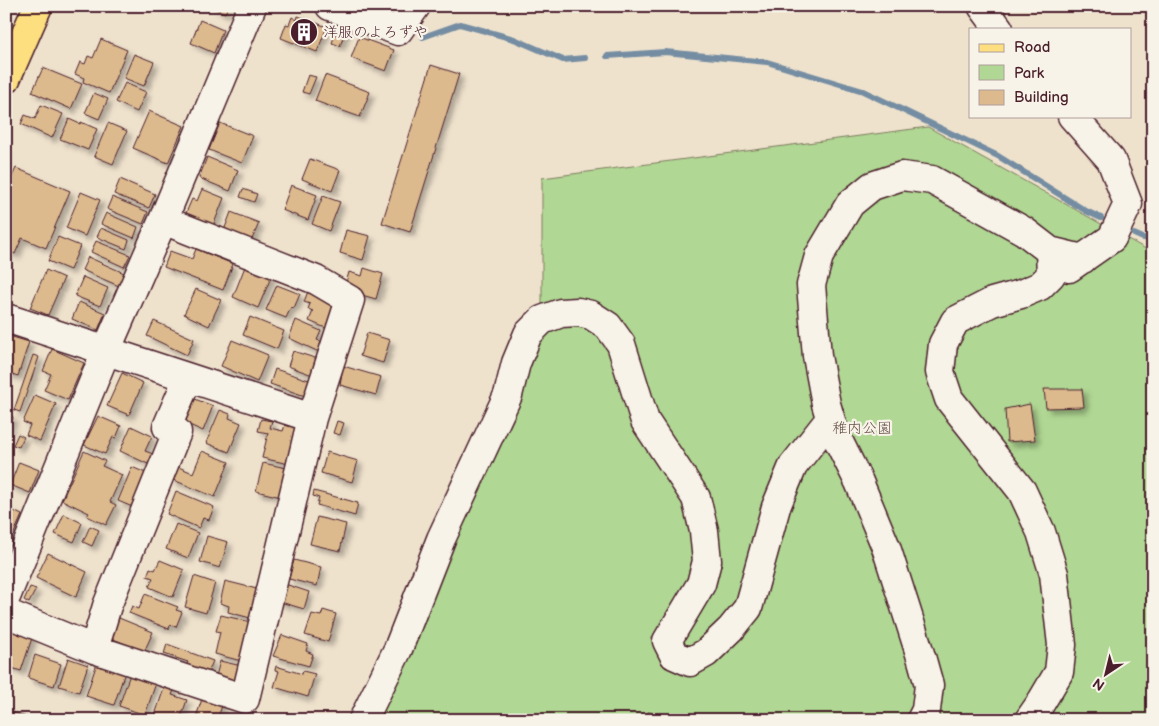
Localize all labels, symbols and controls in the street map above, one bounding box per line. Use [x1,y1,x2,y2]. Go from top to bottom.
building icon: 洋服のよろずや [289,17,319,47]
place label: 洋服のよろずや [323,23,428,42]
legend [969,28,1132,118]
text: Road [1014,38,1050,57]
text: Park [1014,64,1045,83]
text: Building [1014,88,1069,107]
park label: 稚内公園 [832,419,892,438]
north arrow [1082,648,1132,698]
text: N [1090,674,1108,694]

